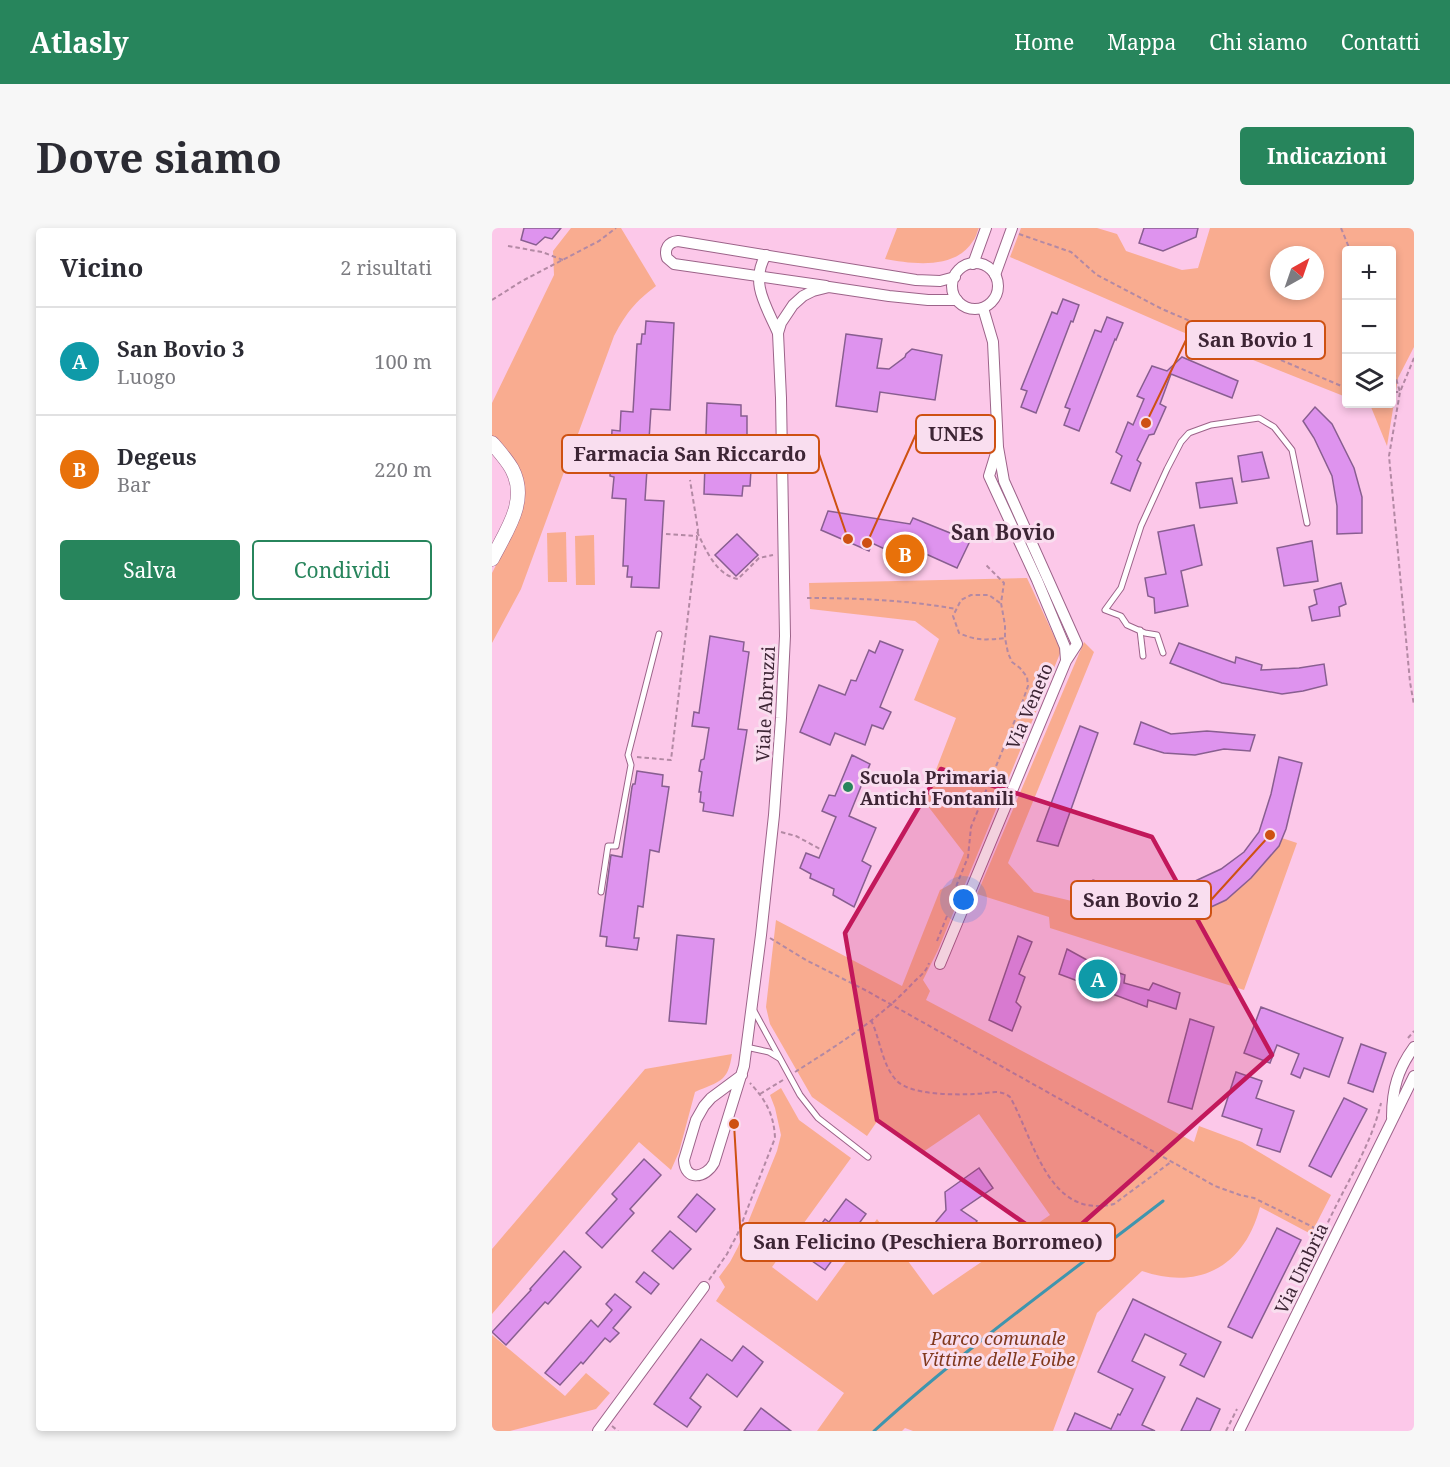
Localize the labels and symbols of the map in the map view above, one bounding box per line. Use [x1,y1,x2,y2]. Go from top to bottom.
north arrow [1270,246,1324,300]
callout: San Bovio 1 [1186,321,1325,359]
text: San Bovio 1 [1198,326,1314,353]
callout: UNES [916,415,995,453]
text: UNES [928,420,984,447]
callout: Farmacia San Riccardo [562,435,819,473]
text: Farmacia San Riccardo [574,440,806,467]
district label: San Bovio [951,518,1055,546]
pin: B [886,532,924,576]
street label: Viale Abruzzi [750,645,780,762]
street label: Via Veneto [1000,659,1058,753]
place label: Scuola Primaria Antichi Fontanili [860,765,1015,810]
marker: Scuola Primaria Antichi Fontanili [841,780,855,794]
callout: San Bovio 2 [1071,881,1211,919]
your location [949,885,978,914]
text: San Bovio 2 [1083,886,1199,913]
pin: A [1078,956,1118,1002]
street label: Via Umbria [1269,1219,1333,1317]
callout: San Felicino (Peschiera Borromeo) [741,1223,1115,1261]
text: San Felicino (Peschiera Borromeo) [753,1228,1103,1255]
park label: Parco comunale Vittime delle Foibe [921,1326,1075,1371]

